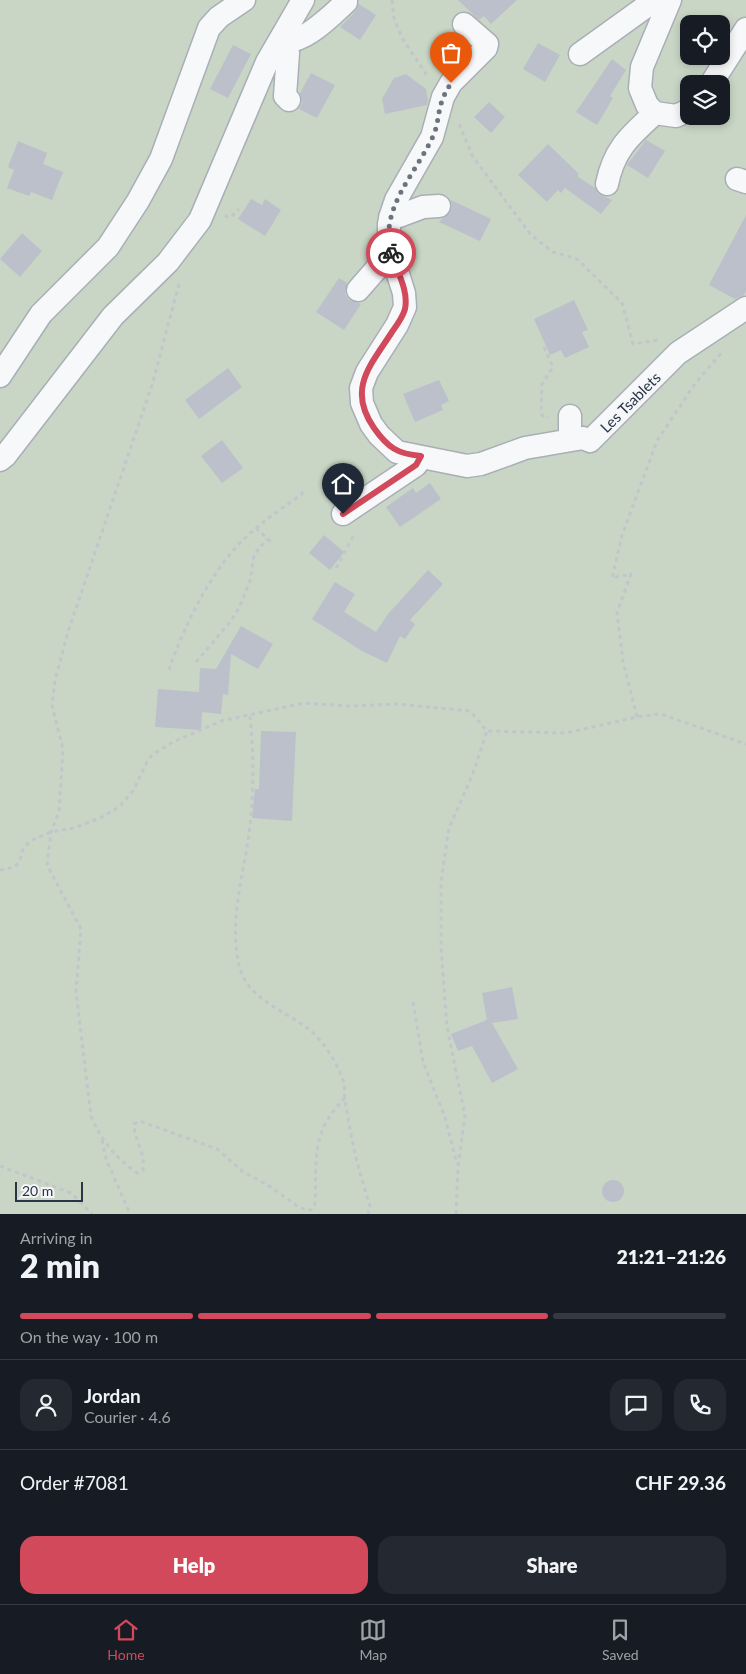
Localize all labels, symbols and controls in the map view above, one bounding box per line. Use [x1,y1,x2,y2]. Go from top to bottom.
map controls [680,15,730,125]
button: locate [680,15,730,65]
pin [430,32,472,83]
icon: bag [437,39,465,67]
button: layers [680,75,730,125]
courier [366,228,416,278]
icon: bike [377,239,405,267]
street label: Les Tsablets [596,368,664,436]
pin [322,463,364,514]
icon: home [329,470,357,498]
scale bar [15,1179,82,1202]
text: 20 m [22,1182,53,1199]
text: Arriving in [20,1228,93,1247]
text: 21:21–21:26 [617,1245,726,1268]
text: 2 min [20,1246,100,1285]
text: On the way · 100 m [20,1327,158,1346]
button: person [20,1379,72,1431]
button: chat [610,1379,662,1431]
button: phone [674,1379,726,1431]
text: Jordan [84,1384,141,1407]
text: Courier · 4.6 [84,1407,171,1426]
text: Order #7081 [20,1471,129,1494]
text: CHF 29.36 [635,1471,726,1494]
button: Help [20,1536,368,1594]
button: Share [378,1536,726,1594]
tab: Home [107,1616,145,1663]
tab: Map [359,1616,387,1663]
tab: Saved [602,1616,639,1663]

